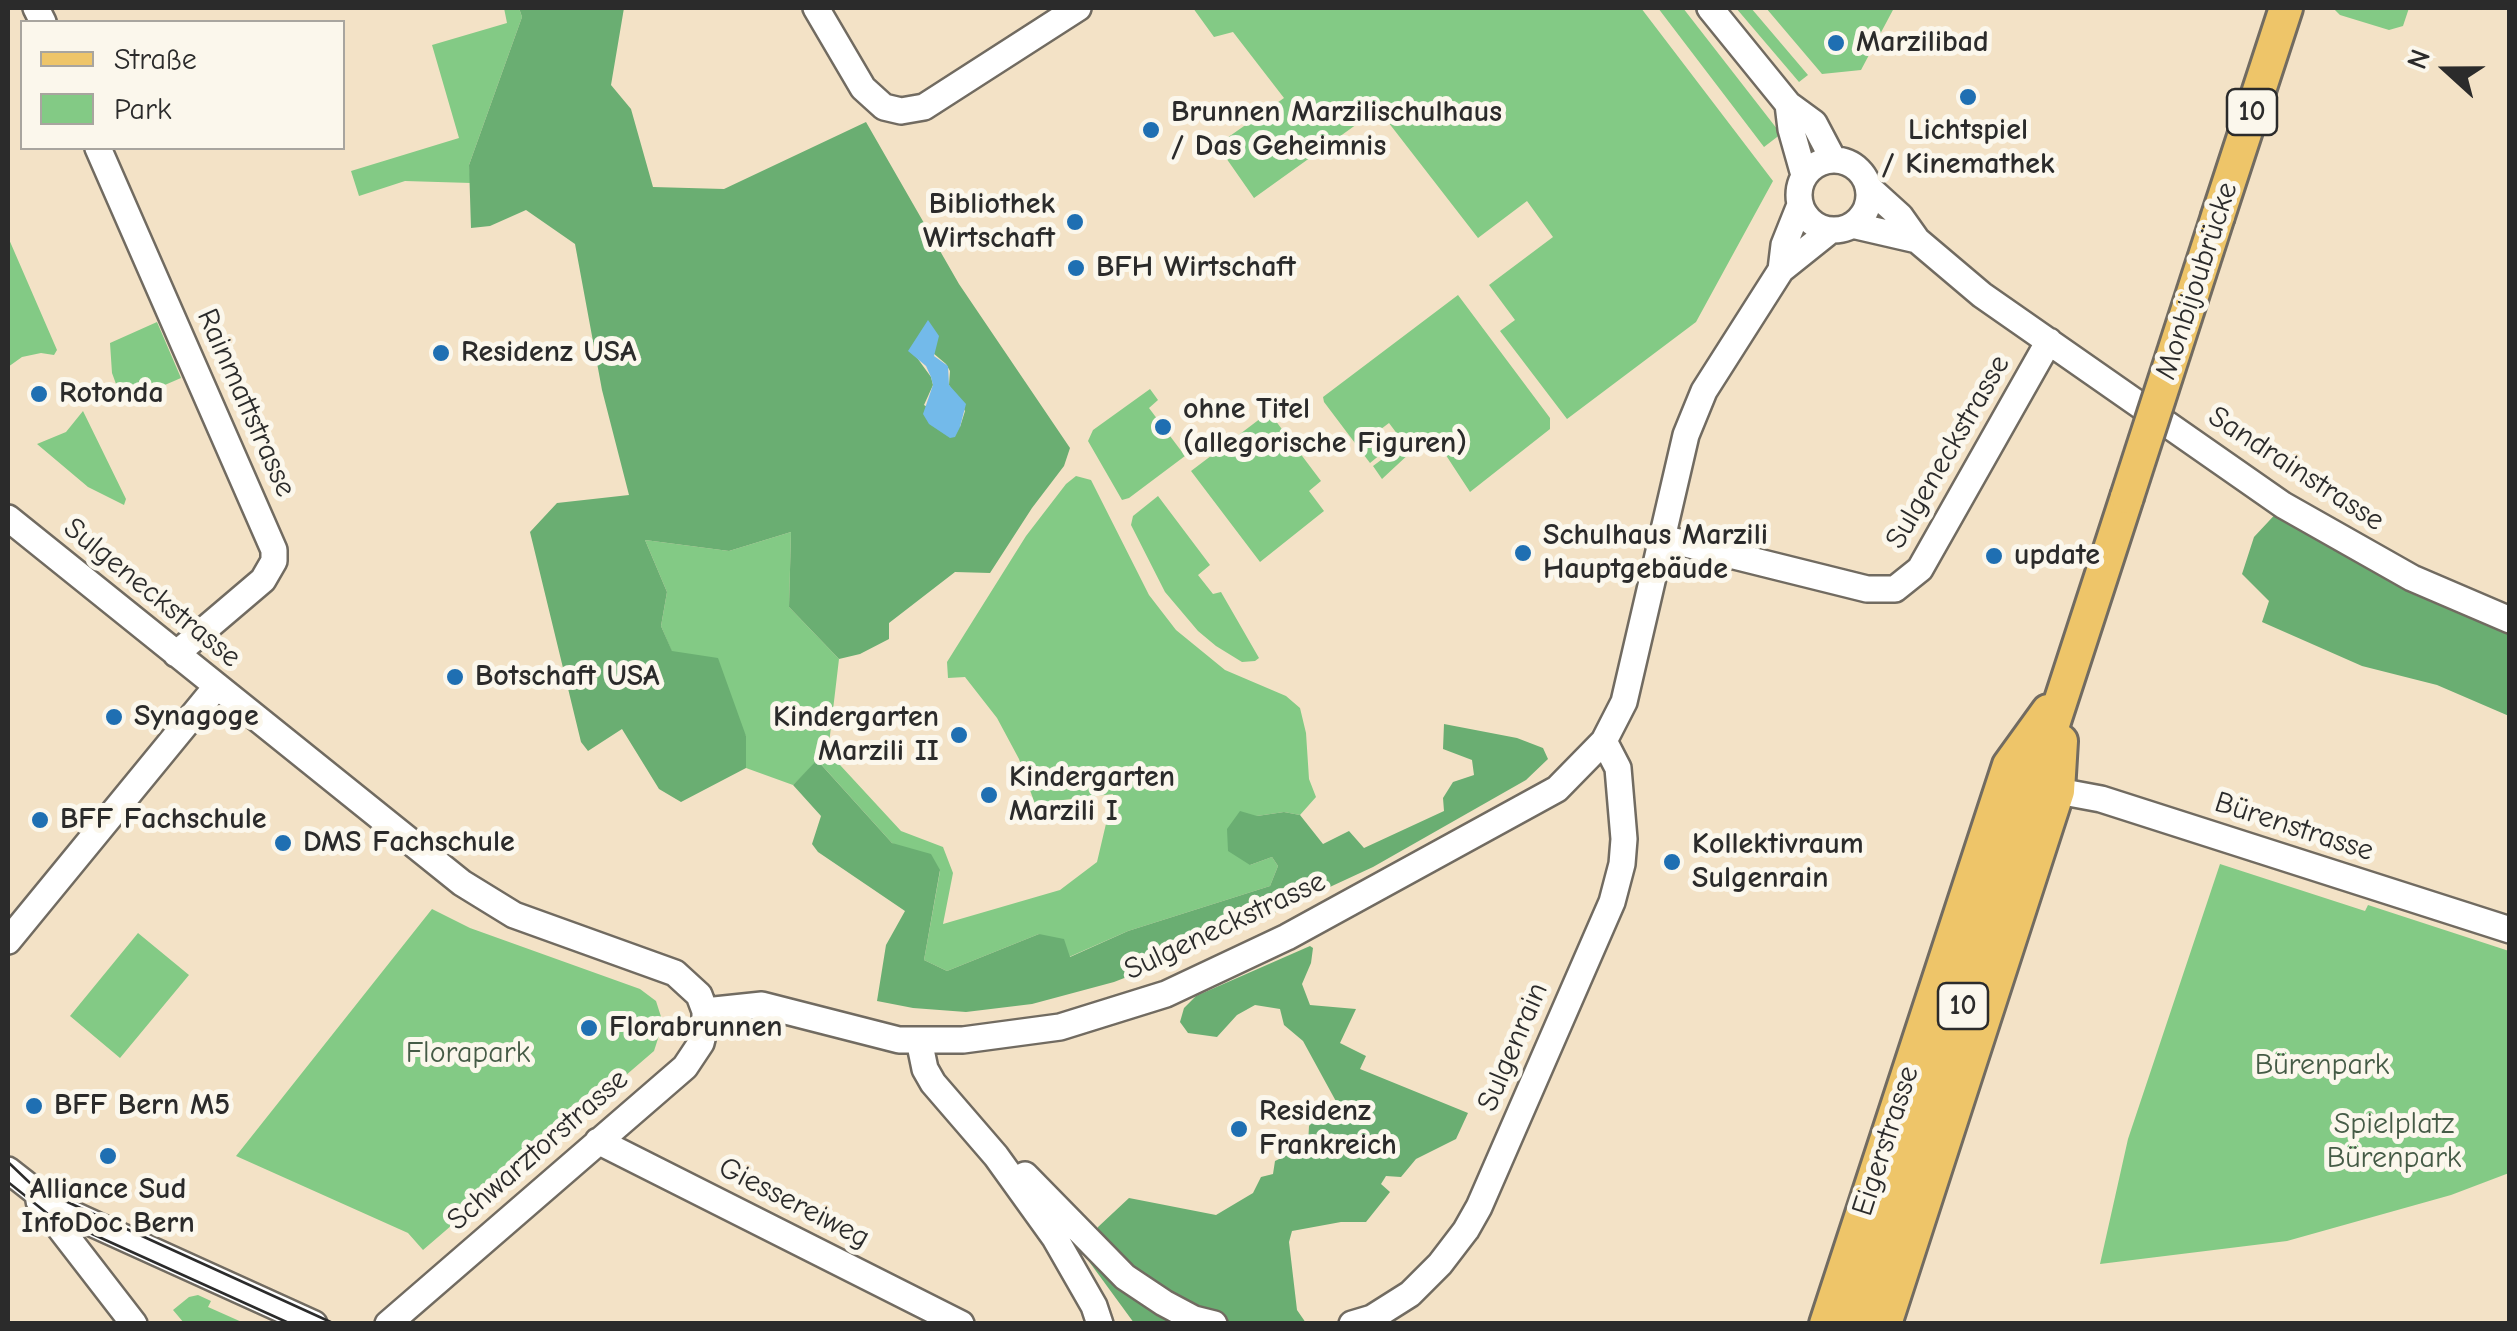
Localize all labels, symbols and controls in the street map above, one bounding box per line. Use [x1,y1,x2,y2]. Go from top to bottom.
legend [20,20,345,150]
north arrow [2397,20,2497,120]
place label: Marzilibad [1856,25,1989,61]
marker: Marzilibad [1825,32,1847,54]
text: Straße [114,42,197,77]
text: N [2401,45,2437,74]
marker: Lichtspiel / Kinemathek [1957,86,1979,108]
road number: 10 [2227,89,2277,135]
text: Park [114,92,171,127]
place label: Brunnen Marzilischulhaus / Das Geheimnis [1171,95,1502,166]
place label: Lichtspiel / Kinemathek [1881,113,2055,184]
marker: Brunnen Marzilischulhaus / Das Geheimnis [1140,119,1162,141]
street label: Monbijoubrücke [2148,178,2246,384]
place label: Bibliothek Wirtschaft [923,187,1055,258]
marker: Bibliothek Wirtschaft [1064,211,1086,233]
place label: BFH Wirtschaft [1096,250,1296,286]
marker: BFH Wirtschaft [1065,257,1087,279]
street label: Rainmattstrasse [189,304,303,502]
place label: Residenz USA [461,335,636,371]
marker: Residenz USA [430,342,452,364]
street label: Sulgeneckstrasse [1878,349,2018,555]
place label: Rotonda [59,376,164,412]
marker: Rotonda [28,383,50,405]
place label: ohne Titel (allegorische Figuren) [1183,392,1467,462]
street label: Sandrainstrasse [2201,399,2391,539]
marker: ohne Titel (allegorische Figuren) [1152,416,1174,438]
street label: Sulgeneckstrasse [56,510,248,676]
place label: Schulhaus Marzili Hauptgebäude [1543,518,1768,588]
place label: update [2014,538,2100,574]
marker: Schulhaus Marzili Hauptgebäude [1512,542,1534,564]
marker: update [1983,545,2005,567]
place label: Botschaft USA [475,659,660,695]
marker: Botschaft USA [444,666,466,688]
place label: Synagoge [134,699,259,735]
place label: Kindergarten Marzili II [773,700,939,770]
marker: Synagoge [103,706,125,728]
marker: Kindergarten Marzili II [948,724,970,746]
place label: Kindergarten Marzili I [1009,760,1175,830]
marker: Kindergarten Marzili I [978,784,1000,806]
street label: Bürenstrasse [2210,784,2378,870]
place label: BFF Fachschule [60,802,267,838]
marker: BFF Fachschule [29,809,51,831]
place label: DMS Fachschule [303,825,515,861]
place label: Kollektivraum Sulgenrain [1692,827,1864,898]
marker: DMS Fachschule [272,832,294,854]
marker: Kollektivraum Sulgenrain [1661,851,1683,873]
street label: Sulgeneckstrasse [1119,864,1331,988]
street label: Sulgenrain [1470,977,1556,1117]
road number: 10 [1938,983,1988,1029]
place label: Florabrunnen [609,1010,782,1046]
marker: Florabrunnen [578,1017,600,1039]
park label: Florapark [406,1036,530,1072]
park label: Bürenpark [2255,1048,2389,1084]
street label: Eigerstrasse [1845,1061,1927,1221]
street label: Schwarztorstrasse [440,1062,636,1238]
place label: BFF Bern M5 [54,1088,230,1124]
place label: Residenz Frankreich [1259,1094,1397,1164]
marker: BFF Bern M5 [23,1095,45,1117]
park label: Spielplatz Bürenpark [2327,1107,2461,1178]
marker: Residenz Frankreich [1228,1118,1250,1140]
marker: Alliance Sud InfoDoc Bern [97,1145,119,1167]
street label: Giessereiweg [712,1150,876,1256]
place label: Alliance Sud InfoDoc Bern [21,1172,195,1242]

